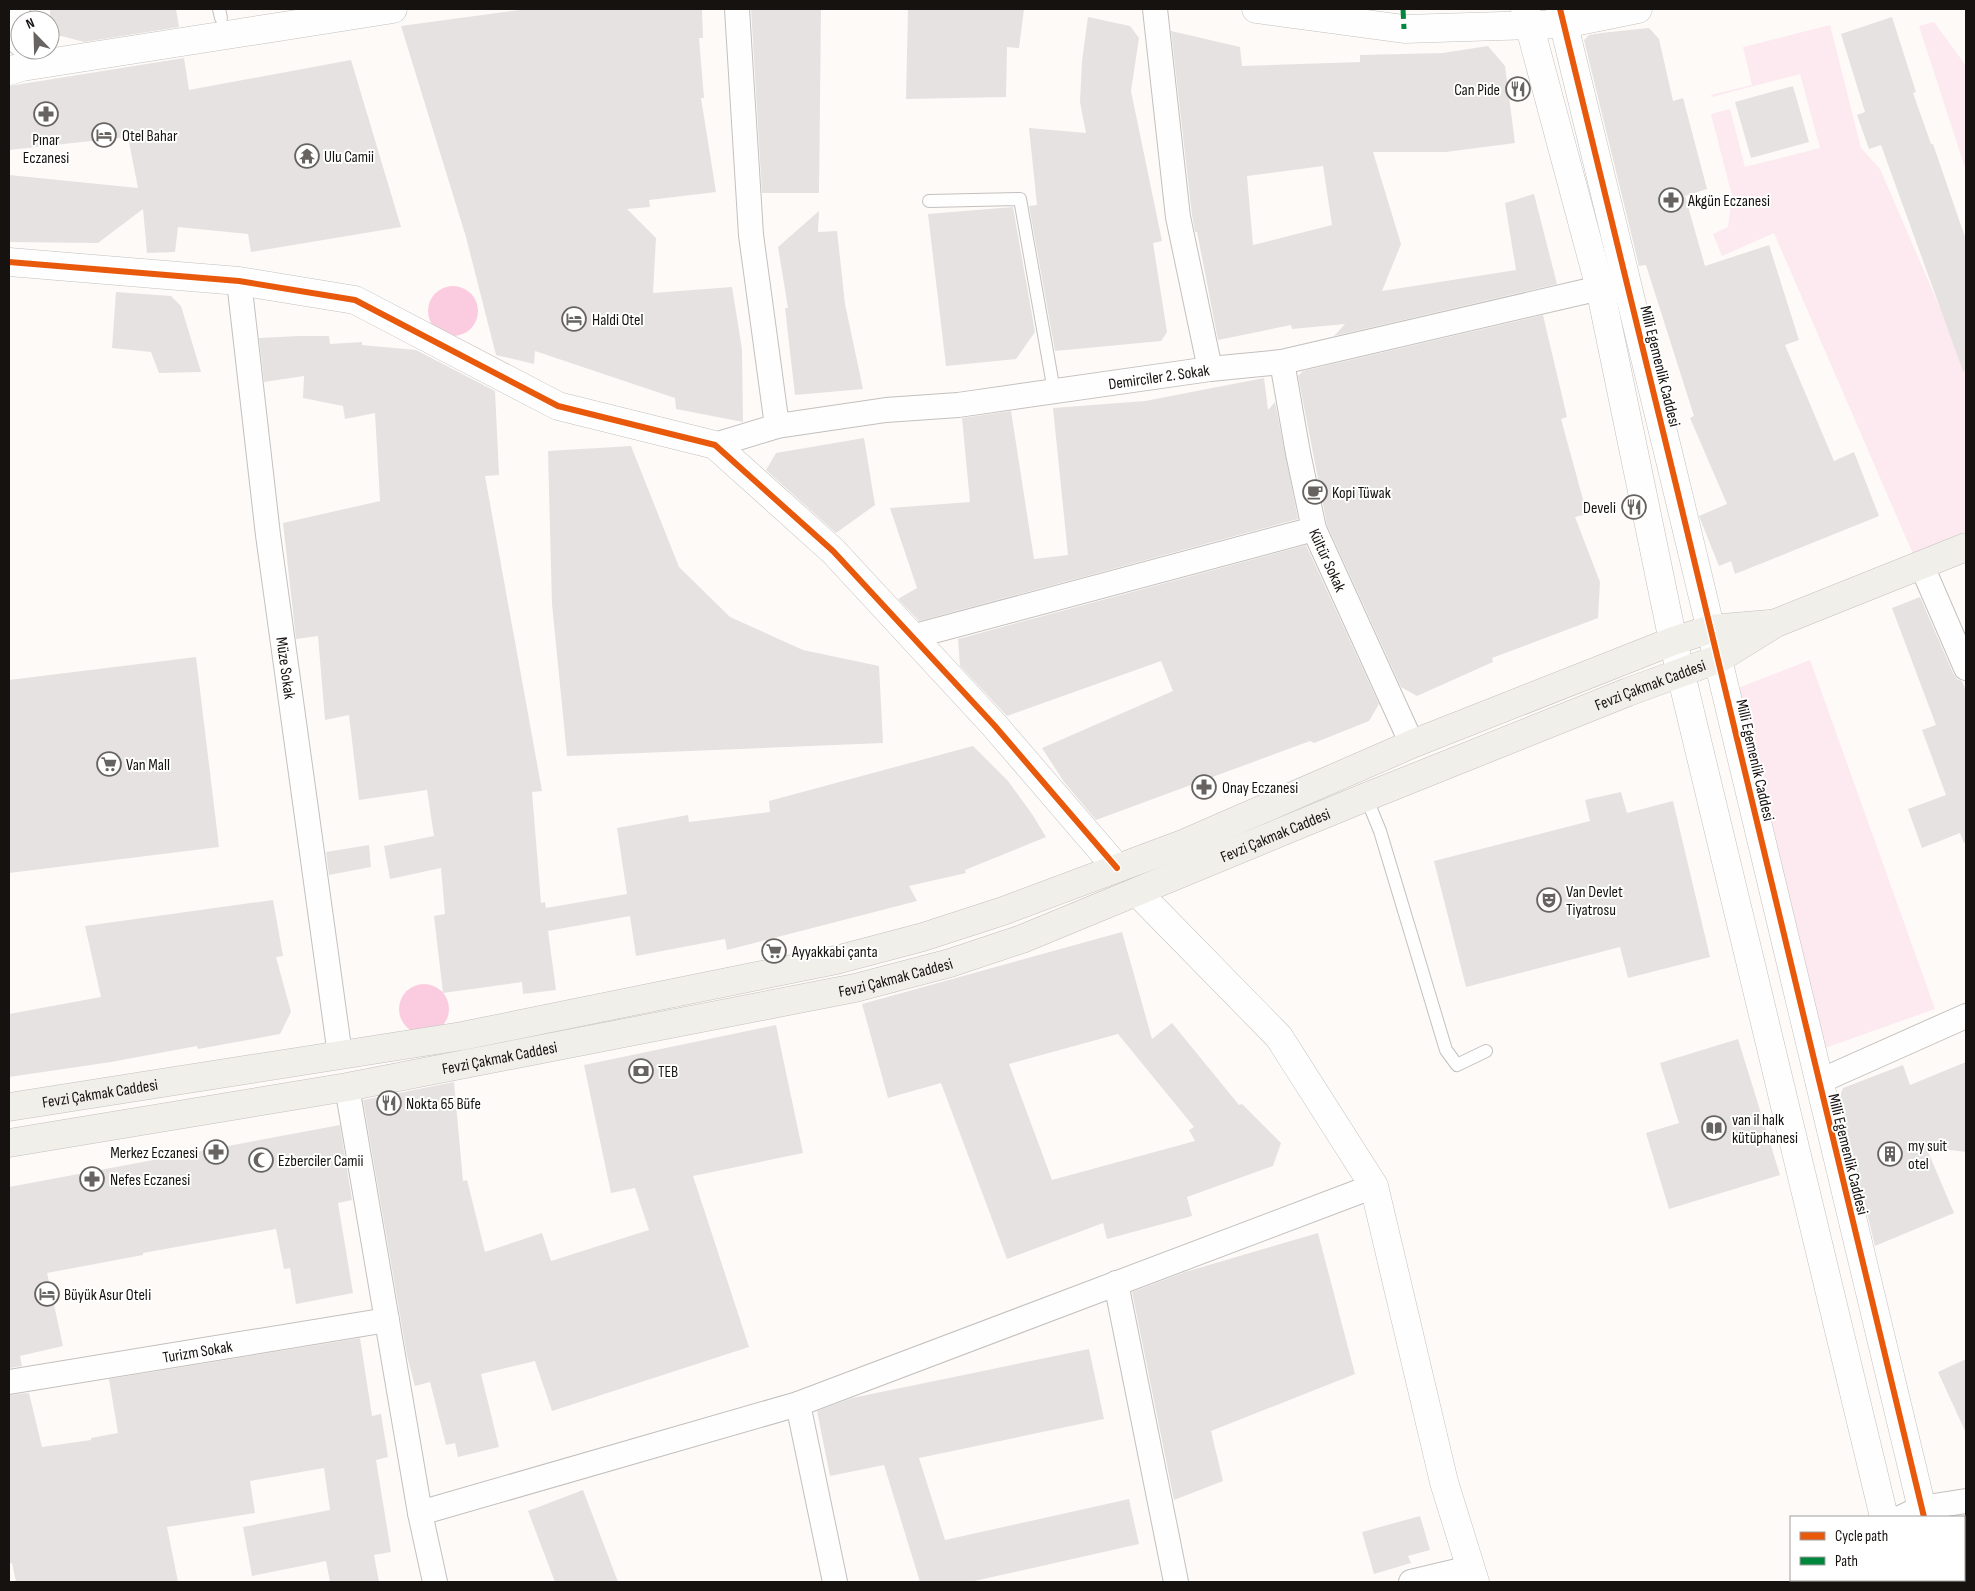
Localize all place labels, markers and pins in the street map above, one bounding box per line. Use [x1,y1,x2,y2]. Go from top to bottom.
restaurant icon: Can Pide [1505,76,1531,102]
place label: Can Pide [1454,81,1500,100]
pharmacy icon: Pınar Eczanesi [33,101,59,127]
hotel icon: Otel Bahar [91,122,117,148]
place label: Otel Bahar [122,127,178,146]
place label: Pınar Eczanesi [23,131,69,168]
temple icon: Ulu Camii [294,143,320,169]
place label: Ulu Camii [324,148,374,167]
pharmacy icon: Akgün Eczanesi [1658,187,1684,213]
place label: Akgün Eczanesi [1687,192,1770,211]
hotel icon: Haldi Otel [561,306,587,332]
place label: Haldi Otel [592,311,644,330]
cafe icon: Kopi Tüwak [1302,479,1328,505]
place label: Kopi Tüwak [1332,484,1391,503]
restaurant icon: Develi [1621,494,1647,520]
place label: Develi [1583,499,1616,518]
supermarket icon: Van Mall [96,751,122,777]
place label: Van Mall [126,756,170,775]
pharmacy icon: Onay Eczanesi [1191,774,1217,800]
place label: Onay Eczanesi [1222,779,1298,798]
place label: Van Devlet Tiyatrosu [1566,883,1623,920]
theatre icon: Van Devlet Tiyatrosu [1536,887,1562,913]
supermarket icon: Ayyakkabi çanta [761,938,787,964]
place label: Ayyakkabi çanta [791,943,878,962]
bank icon: TEB [628,1058,654,1084]
place label: TEB [658,1063,678,1082]
restaurant icon: Nokta 65 Büfe [376,1090,402,1116]
place label: Nokta 65 Büfe [406,1095,481,1114]
place label: van il halk kütüphanesi [1732,1111,1798,1148]
library icon: van il halk kütüphanesi [1701,1115,1727,1141]
place label: my suit otel [1908,1137,1947,1174]
pharmacy icon: Merkez Eczanesi [203,1139,229,1165]
building icon: my suit otel [1877,1141,1903,1167]
place label: Merkez Eczanesi [110,1144,198,1163]
mosque icon: Ezberciler Camii [248,1147,274,1173]
place label: Ezberciler Camii [278,1152,364,1171]
pharmacy icon: Nefes Eczanesi [79,1166,105,1192]
place label: Nefes Eczanesi [110,1171,190,1190]
hotel icon: Büyük Asur Oteli [34,1281,60,1307]
place label: Büyük Asur Oteli [64,1286,151,1305]

